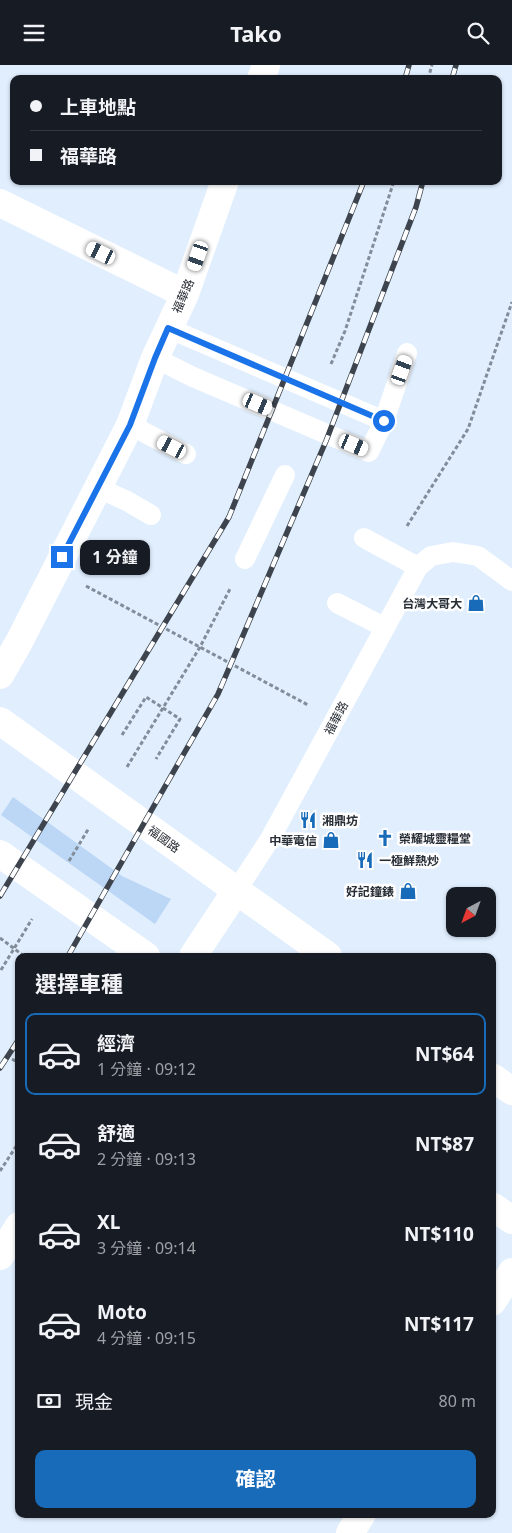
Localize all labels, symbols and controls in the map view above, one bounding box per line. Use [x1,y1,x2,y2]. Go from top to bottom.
text: Tako [230,18,282,48]
icon: menu [20,19,48,47]
icon: search [464,19,492,47]
text: 上車地點 [60,94,136,120]
text: 福華路 [60,143,117,169]
car [186,239,209,273]
car [84,240,117,266]
street label: 福華路 [168,276,198,316]
car [389,353,414,387]
car [241,391,274,417]
route start [373,410,395,432]
car [337,432,370,458]
car [155,434,188,460]
callout: 1 分鐘 [80,539,150,575]
route end [51,546,73,568]
text: 1 分鐘 [92,546,138,568]
shop icon: 台灣大哥大 [466,593,486,613]
place label: 台灣大哥大 [402,595,462,612]
street label: 福華路 [320,698,352,738]
restaurant icon: 湘鼎坊 [298,810,318,830]
place label: 湘鼎坊 [322,812,358,829]
street label: 福國路 [144,822,184,856]
church icon: 榮耀城靈糧堂 [375,828,395,848]
shop icon: 中華電信 [321,830,341,850]
place label: 榮耀城靈糧堂 [399,830,471,847]
place label: 中華電信 [269,832,317,849]
restaurant icon: 一極鮮熱炒 [355,850,375,870]
place label: 一極鮮熱炒 [379,852,439,869]
shop icon: 好記鐘錶 [398,881,418,901]
place label: 好記鐘錶 [346,883,394,900]
north arrow [446,887,496,937]
map controls [446,887,496,937]
text: 選擇車種 [35,968,123,998]
text: 經濟 [97,1030,135,1056]
icon: car [37,1032,82,1077]
text: NT$64 [415,1041,474,1067]
text: 1 分鐘 · 09:12 [97,1058,196,1080]
text: 舒適 [97,1120,135,1146]
icon: car [37,1122,82,1167]
text: NT$87 [415,1131,474,1157]
text: 2 分鐘 · 09:13 [97,1148,196,1170]
text: XL [97,1209,120,1235]
icon: car [37,1212,82,1257]
text: NT$110 [404,1221,474,1247]
text: 3 分鐘 · 09:14 [97,1237,196,1259]
text: Moto [97,1299,147,1325]
icon: car [37,1302,82,1347]
text: NT$117 [404,1311,474,1337]
text: 4 分鐘 · 09:15 [97,1327,196,1349]
icon: cash [35,1387,63,1415]
text: 現金 [75,1389,113,1415]
text: 80 m [439,1390,476,1412]
button: 確認 [35,1450,476,1508]

